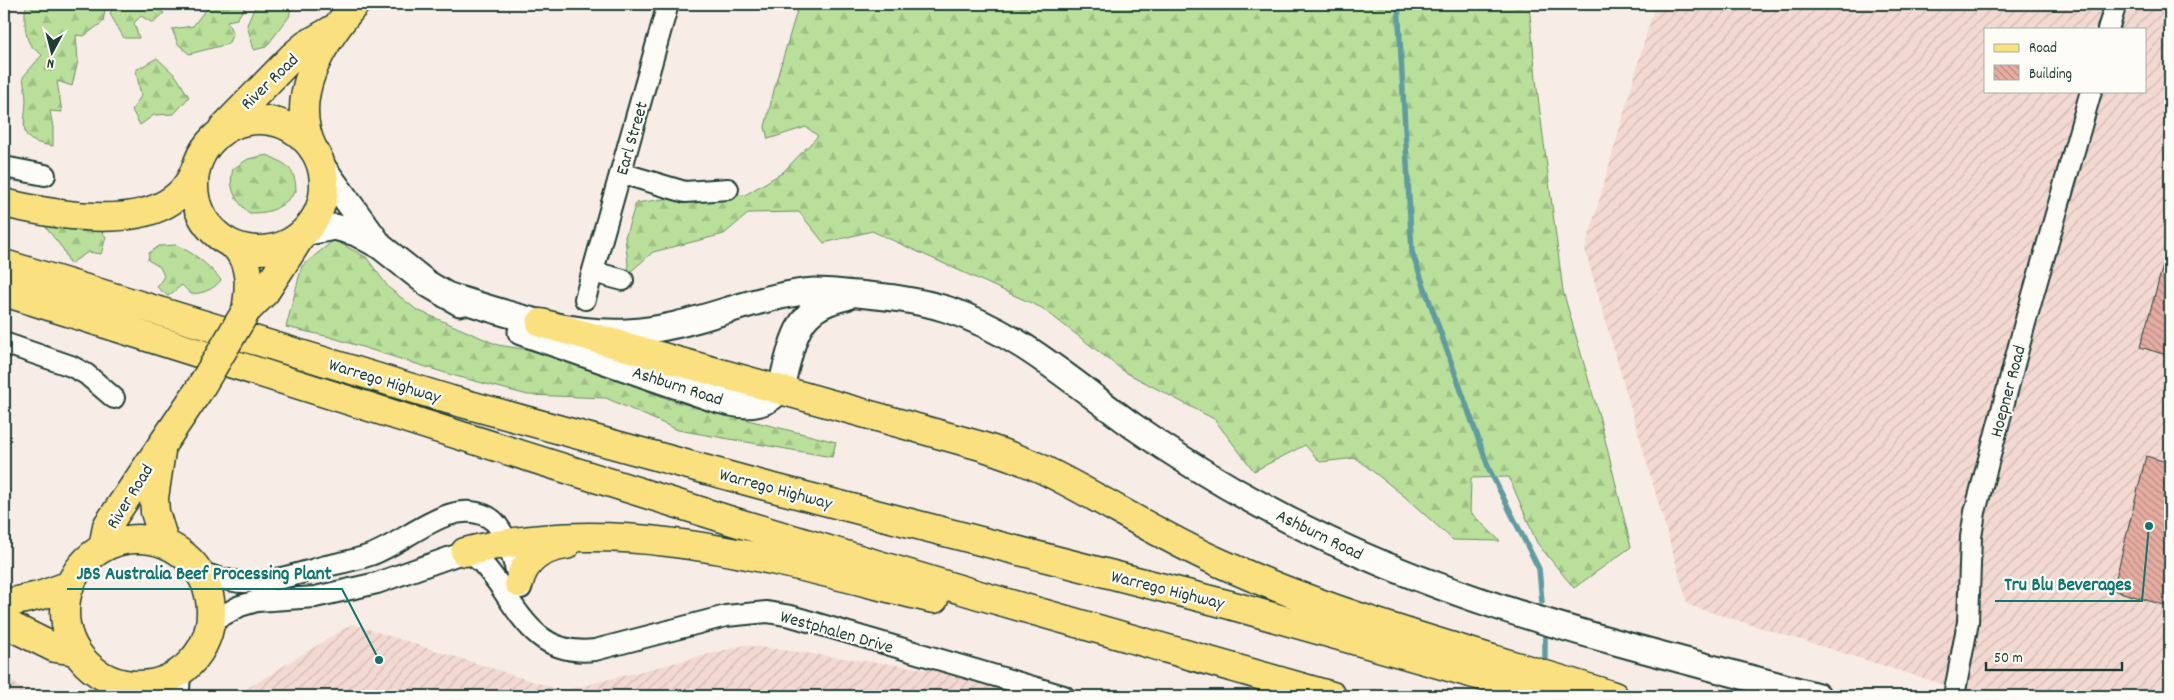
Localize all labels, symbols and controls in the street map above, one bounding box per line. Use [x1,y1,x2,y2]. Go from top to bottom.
north arrow [28,28,78,78]
legend [1984,28,2146,92]
text: Road [2029,38,2057,60]
street label: River Road [236,49,305,117]
text: N [46,53,55,73]
text: Building [2029,64,2072,86]
street label: Earl Street [611,99,656,178]
street label: Hoepner Road [1985,343,2034,440]
street label: Warrego Highway [325,353,444,412]
street label: Ashburn Road [629,361,726,414]
street label: River Road [101,460,161,534]
street label: Warrego Highway [716,463,835,518]
street label: Ashburn Road [1271,504,1367,568]
callout: JBS Australia Beef Processing Plant [67,555,342,589]
text: JBS Australia Beef Processing Plant [76,562,332,589]
street label: Warrego Highway [1108,565,1227,618]
callout: Tru Blu Beverages [1995,567,2142,601]
text: Tru Blu Beverages [2004,573,2132,600]
street label: Westphalen Drive [777,605,896,662]
scale bar [1986,640,2123,672]
text: 50 m [1994,648,2023,670]

